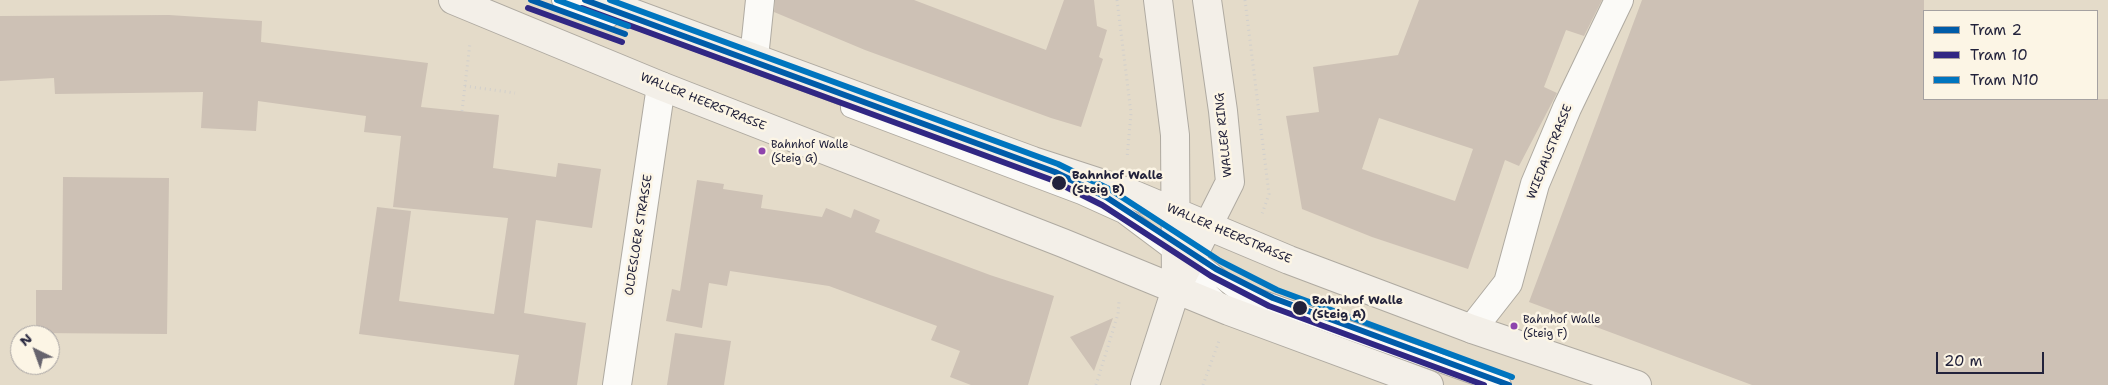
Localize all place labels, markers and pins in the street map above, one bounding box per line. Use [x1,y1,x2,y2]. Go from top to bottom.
place label: Bahnhof Walle (Steig G) [771,138,848,164]
marker: Bahnhof Walle (Steig G) [757,146,767,156]
place label: Bahnhof Walle (Steig B) [1072,169,1163,197]
marker: Bahnhof Walle (Steig B) [1050,174,1068,192]
place label: Bahnhof Walle (Steig A) [1312,294,1403,322]
marker: Bahnhof Walle (Steig A) [1291,299,1309,317]
place label: Bahnhof Walle (Steig F) [1523,313,1600,339]
marker: Bahnhof Walle (Steig F) [1509,321,1519,331]

